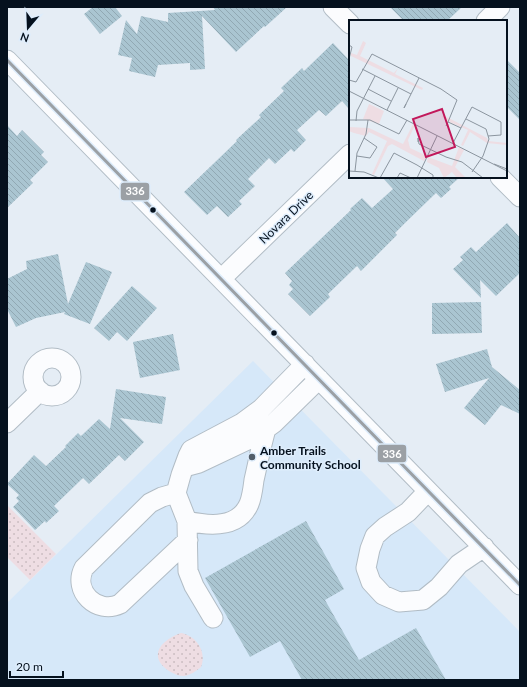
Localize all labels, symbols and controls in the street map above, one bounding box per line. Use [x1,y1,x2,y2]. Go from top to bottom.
north arrow [8,8,48,48]
inset map [349,20,507,178]
text: N [18,30,31,45]
line badge: 336 [120,182,150,201]
text: 336 [125,184,145,197]
street label: Novara Drive [256,187,316,247]
unlabelled marker [148,205,158,215]
unlabelled marker [269,328,279,338]
place label: Amber Trails Community School [259,443,361,472]
line badge: 336 [377,444,407,463]
text: 336 [382,447,402,460]
marker: Amber Trails Community School [247,452,257,462]
scale bar [10,653,63,679]
text: 20 m [16,659,43,674]

